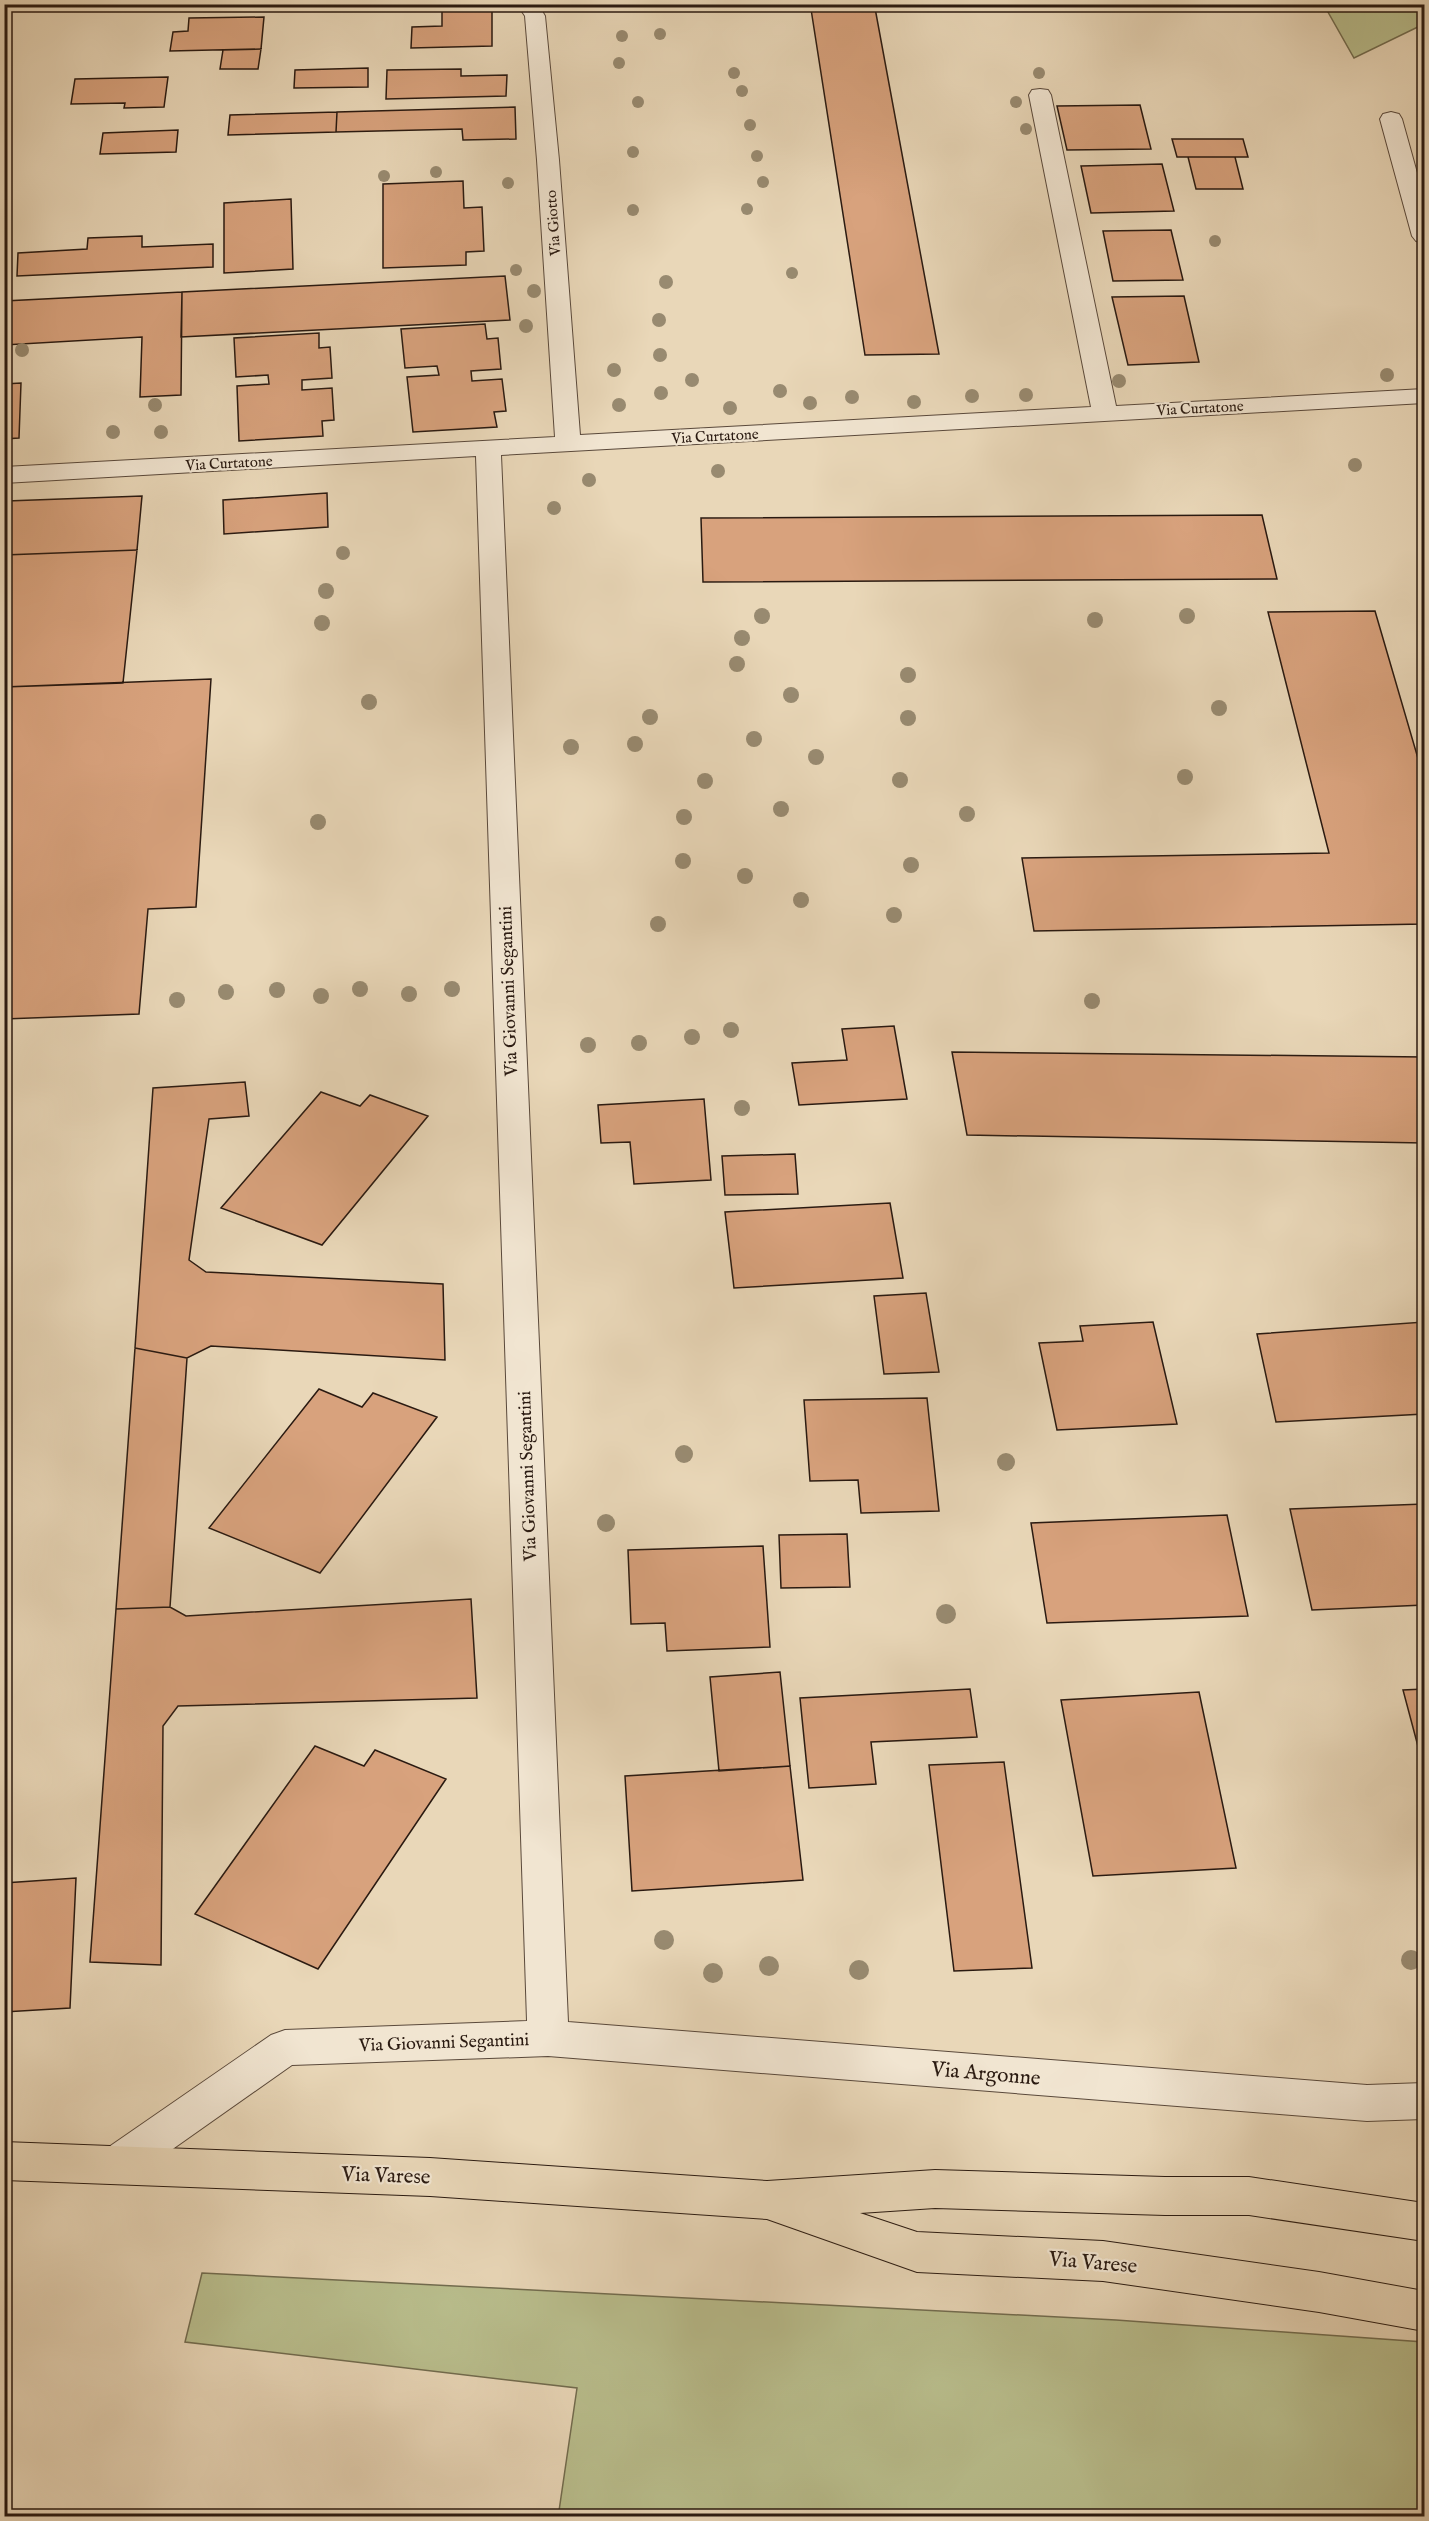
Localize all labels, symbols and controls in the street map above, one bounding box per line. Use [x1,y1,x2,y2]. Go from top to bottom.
street label: Via Giotto [542,189,565,257]
street label: Via Curtatone [1155,397,1244,420]
street label: Via Curtatone [670,425,759,448]
street label: Via Curtatone [184,452,273,475]
street label: Via Giovanni Segantini [495,905,524,1078]
street label: Via Giovanni Segantini [514,1390,543,1563]
street label: Via Giovanni Segantini [357,2029,530,2058]
street label: Via Argonne [929,2056,1042,2093]
street label: Via Varese [340,2161,431,2192]
street label: Via Varese [1046,2246,1139,2281]

